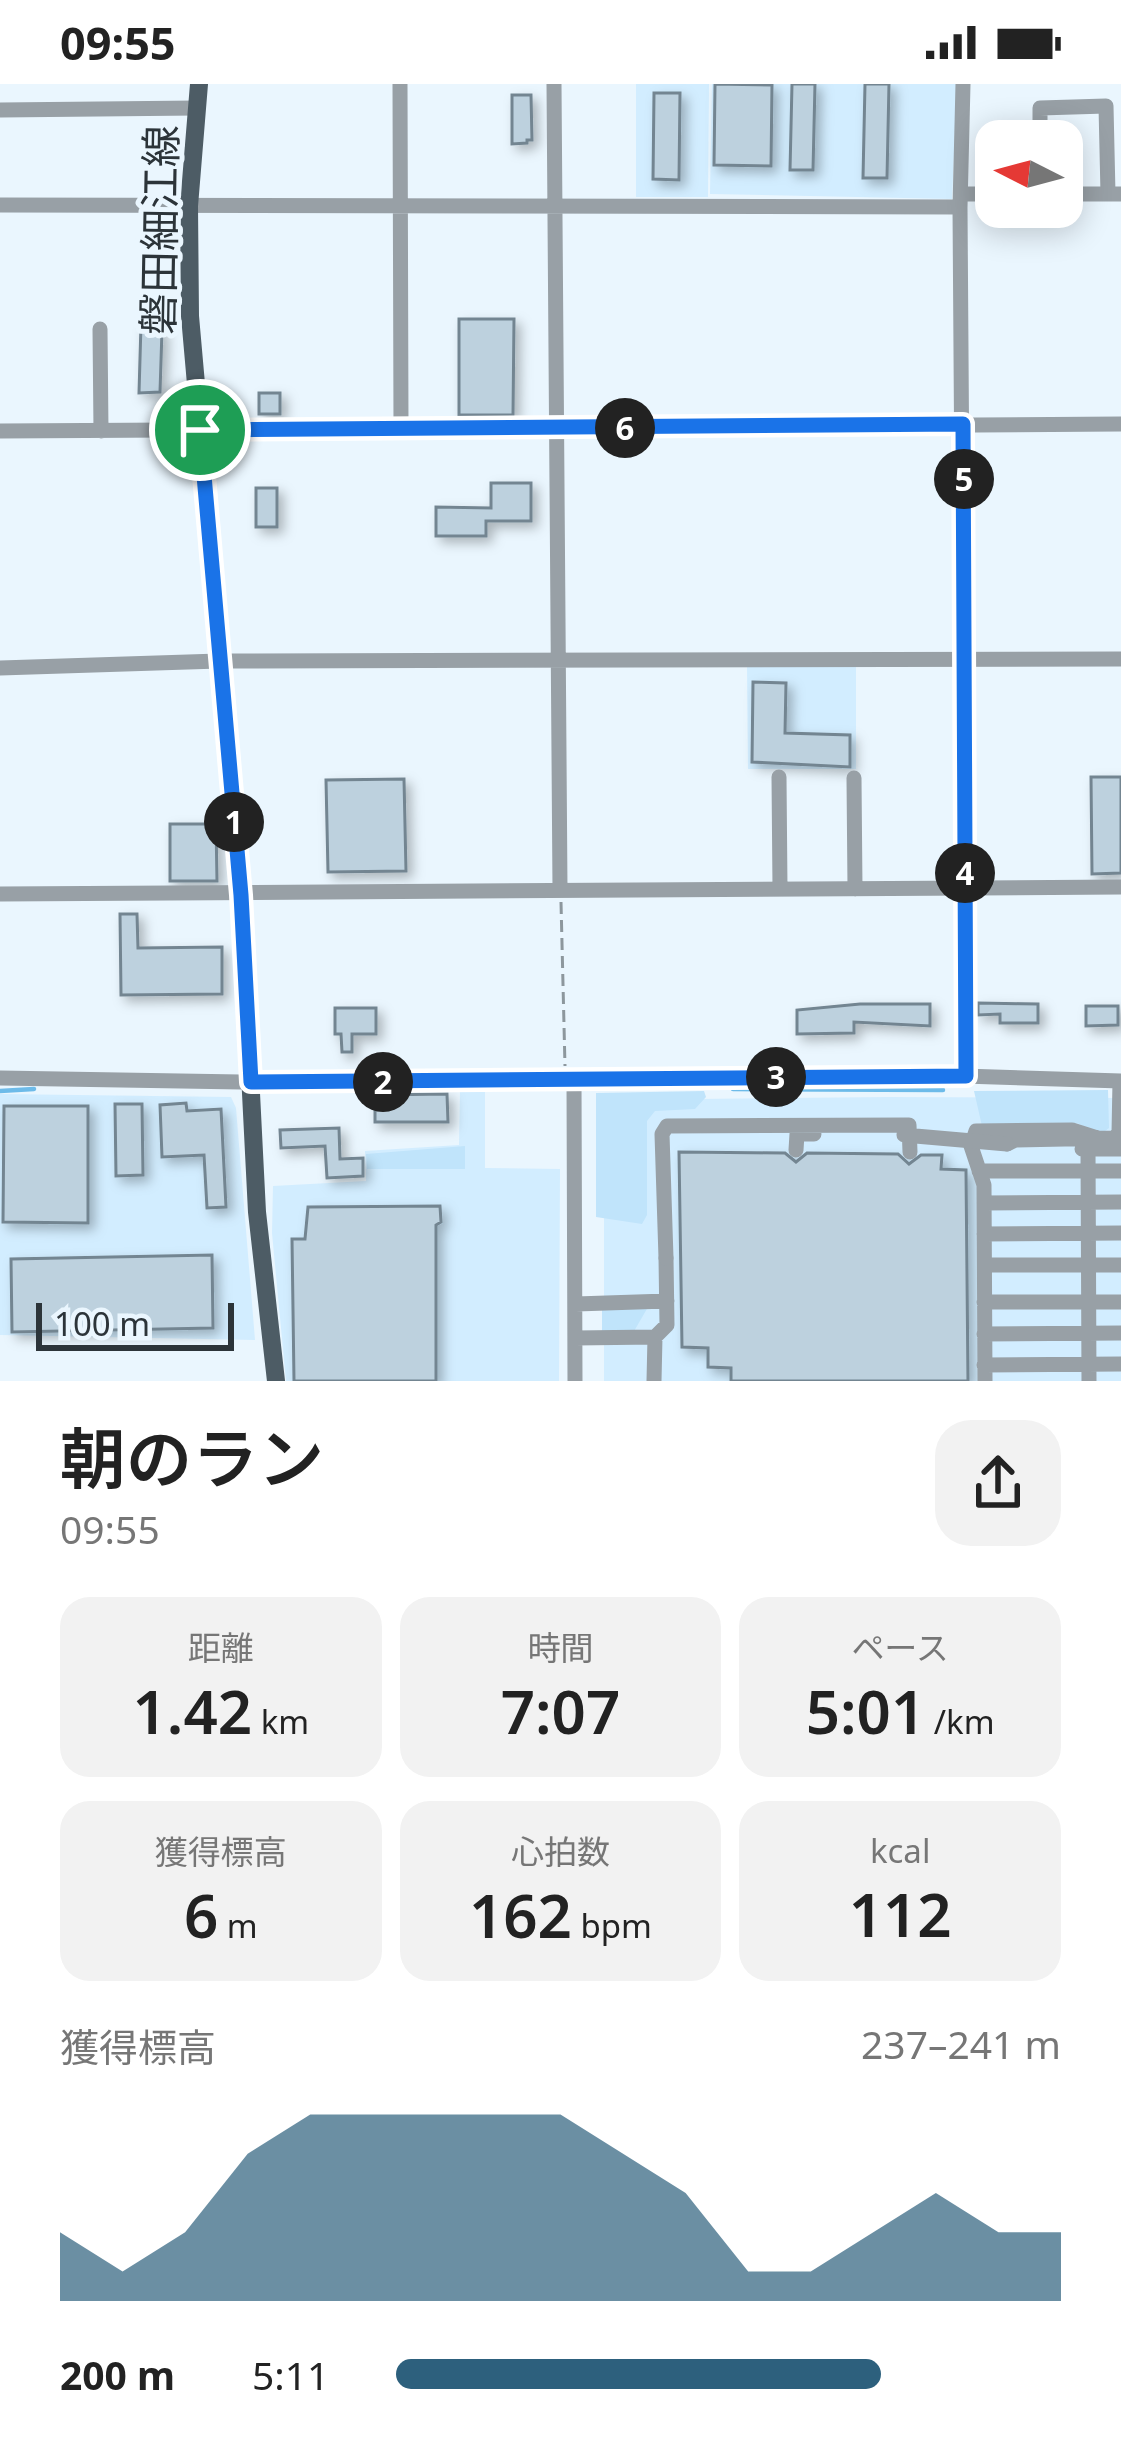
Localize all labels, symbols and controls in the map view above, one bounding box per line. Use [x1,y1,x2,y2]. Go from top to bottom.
text: 09:55 [60,12,176,73]
north arrow [975,120,1083,228]
map controls [975,120,1083,228]
street label: 磐田細江線 [128,124,189,335]
pin [149,379,251,481]
icon: arrive [167,397,233,463]
pin: 6 [595,398,655,458]
text: 6 [616,405,634,450]
pin: 5 [934,449,994,509]
text: 5 [955,456,973,501]
pin: 1 [204,792,264,852]
text: 1 [225,799,243,844]
pin: 4 [935,843,995,903]
text: 4 [956,850,974,895]
pin: 3 [746,1047,806,1107]
pin: 2 [353,1052,413,1112]
text: 3 [767,1054,785,1099]
text: 2 [374,1059,392,1104]
scale bar [36,1297,234,1350]
text: 100 m [54,1301,150,1346]
text: 朝のラン [60,1412,324,1502]
button: share [935,1420,1061,1546]
text: 09:55 [60,1502,160,1555]
text: 距離 [188,1625,254,1670]
text: 時間 [527,1625,593,1670]
text: ペース [851,1625,949,1670]
text: 1.42 [133,1670,252,1752]
text: 7:07 [501,1670,620,1752]
text: 5:01 [806,1670,925,1752]
text: km [252,1699,309,1744]
text: /km [925,1699,995,1744]
text: kcal [870,1828,930,1873]
text: 獲得標高 [155,1829,287,1874]
text: 心拍数 [511,1829,610,1874]
text: 112 [849,1873,952,1955]
text: 6 [184,1874,218,1956]
text: 162 [469,1874,572,1956]
text: m [218,1903,258,1948]
text: bpm [572,1903,652,1948]
text: 237–241 m [861,2017,1061,2070]
text: 獲得標高 [60,2020,216,2073]
text: 200 m [60,2348,175,2401]
text: 5:11 [252,2348,329,2401]

